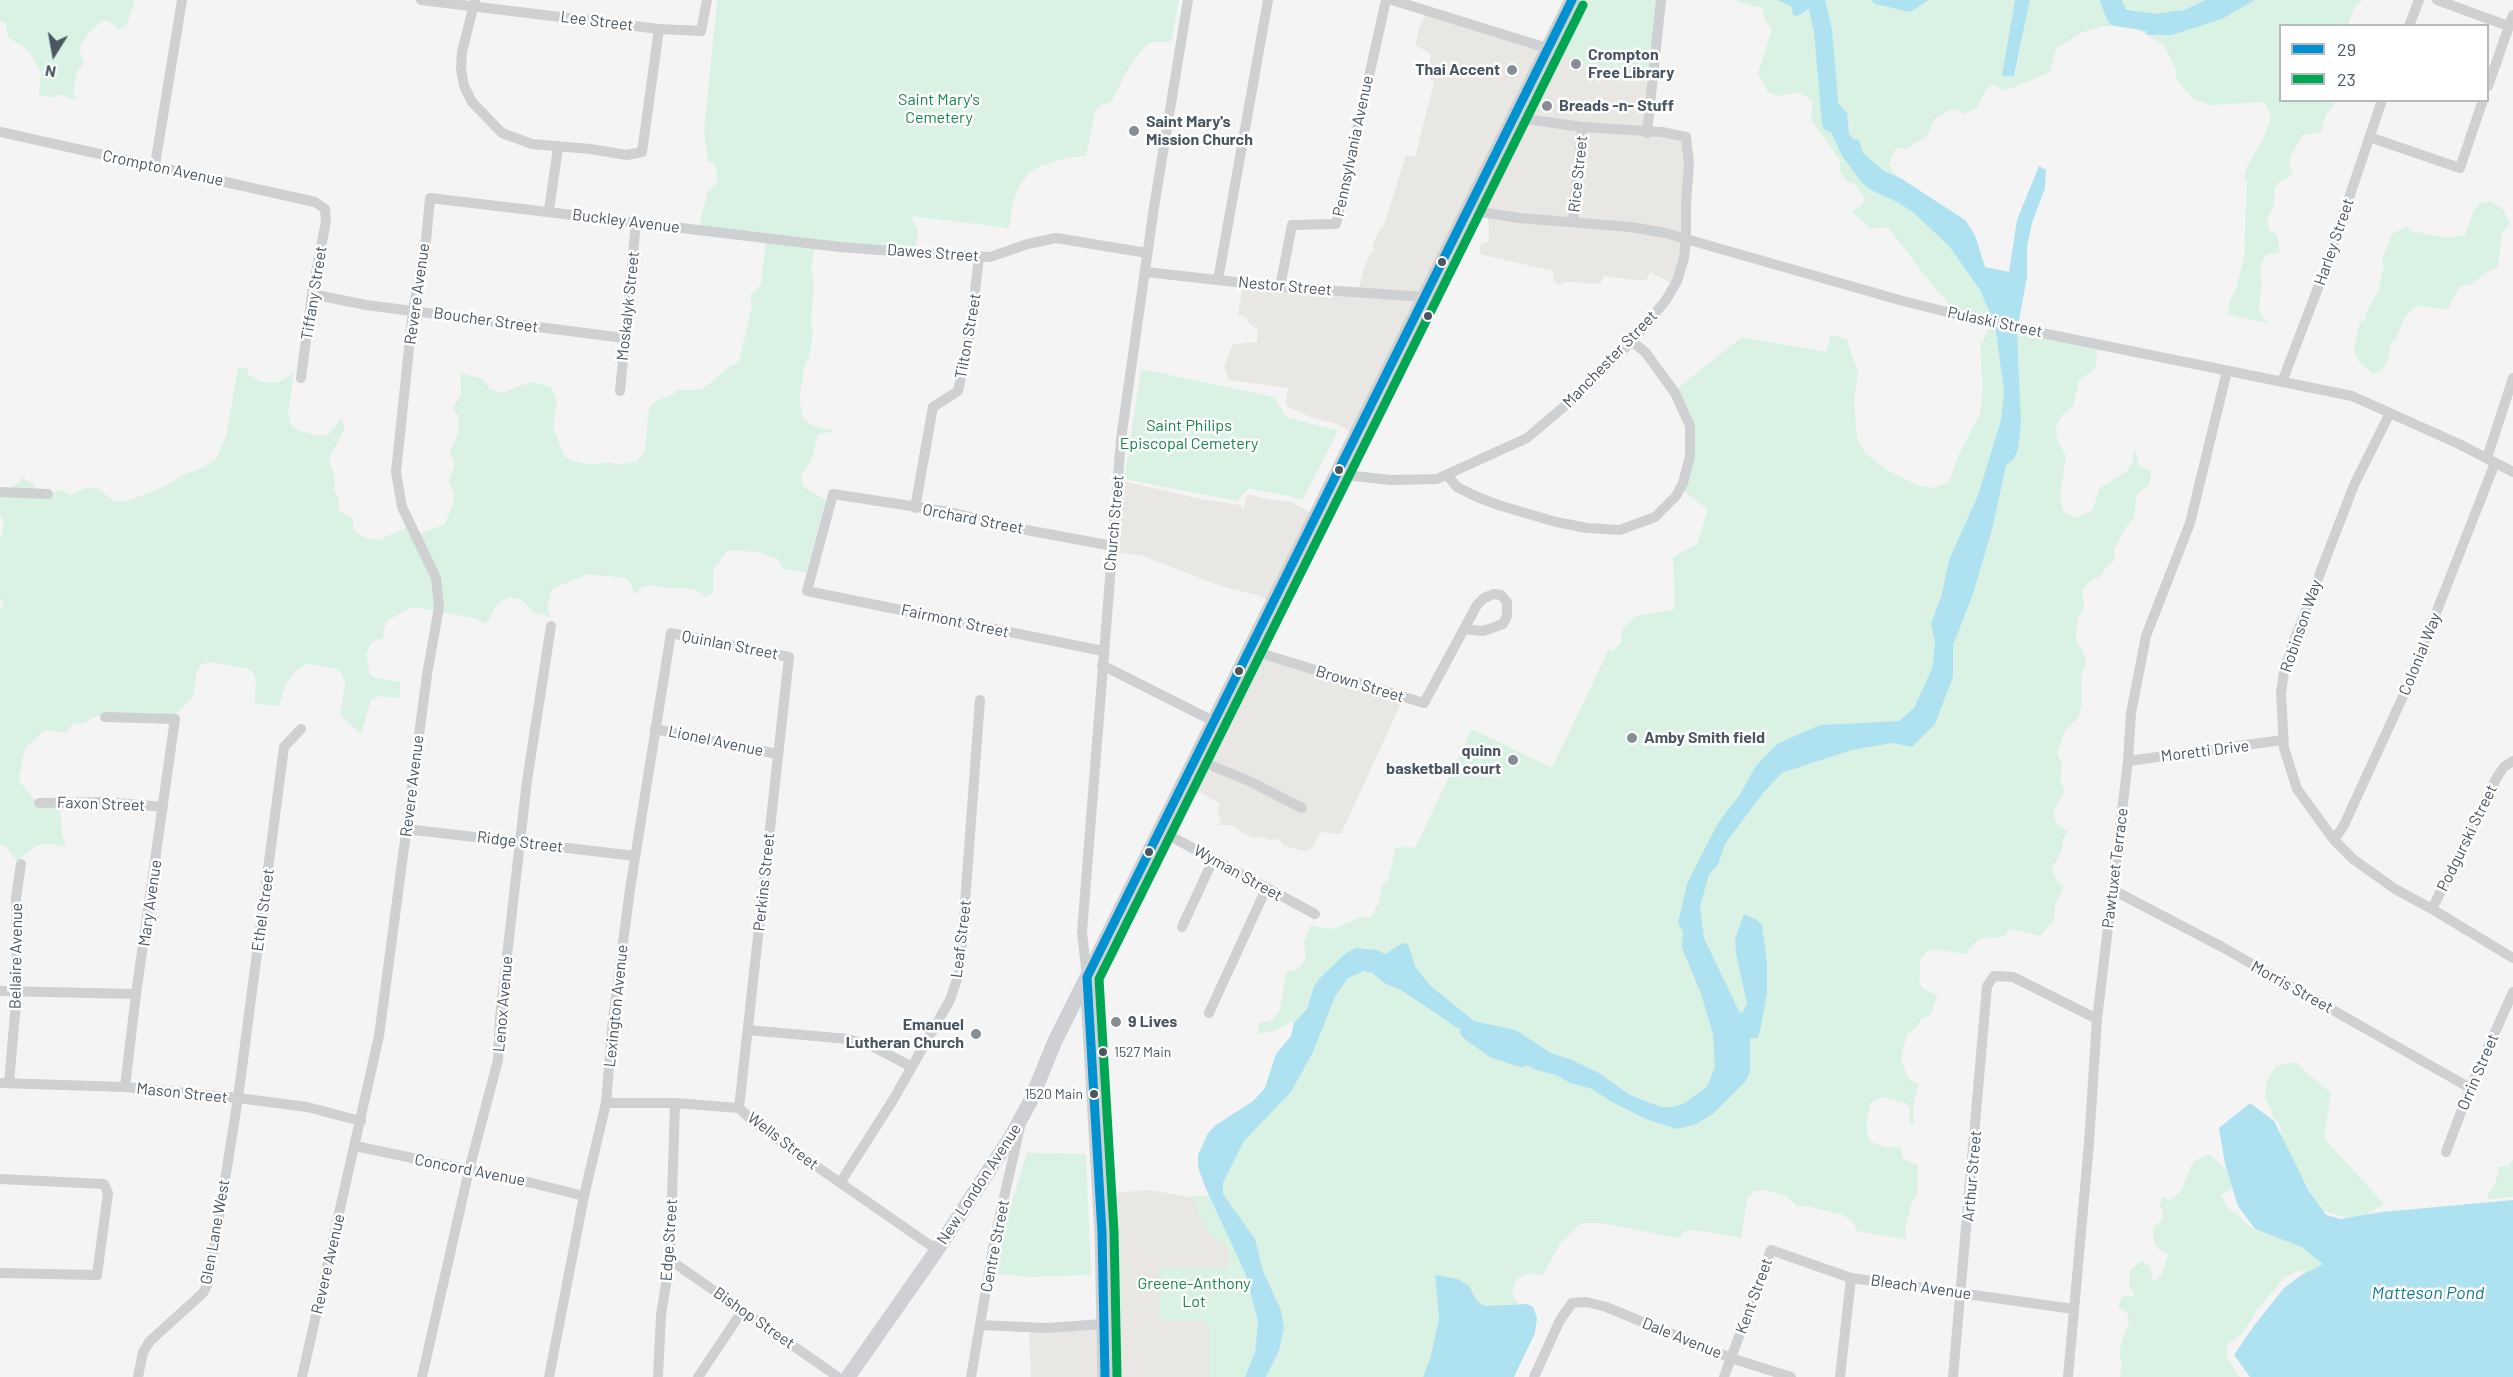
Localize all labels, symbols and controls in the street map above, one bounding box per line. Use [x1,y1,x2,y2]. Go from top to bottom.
street label: Lee Street [560,7,634,35]
north arrow [24,24,84,84]
legend [2279,24,2489,102]
text: 29 [2337,38,2356,60]
place label: Crompton Free Library [1588,45,1674,83]
marker: Crompton Free Library [1569,57,1583,71]
place label: Thai Accent [1415,60,1500,80]
text: N [43,62,58,83]
marker: Thai Accent [1505,63,1519,77]
text: 23 [2337,68,2356,90]
street label: Pennsylvania Avenue [1329,74,1377,218]
park label: Saint Mary's Cemetery [898,90,980,128]
place label: Breads -n- Stuff [1559,96,1674,116]
marker: Breads -n- Stuff [1540,99,1554,113]
place label: Saint Mary's Mission Church [1146,112,1253,150]
marker: Saint Mary's Mission Church [1127,124,1141,138]
street label: Rice Street [1564,134,1592,214]
street label: Crompton Avenue [101,146,225,190]
street label: Harley Street [2310,196,2358,288]
street label: Buckley Avenue [571,205,681,237]
street label: Dawes Street [886,240,980,266]
street label: Revere Avenue [400,242,434,346]
street label: Tiffany Street [297,245,331,341]
street label: Moskalyk Street [613,250,643,362]
unlabelled marker [1436,256,1448,268]
street label: Nestor Street [1237,272,1333,300]
street label: Tilton Street [951,292,985,380]
street label: Boucher Street [432,303,540,337]
street label: Pulaski Street [1946,303,2044,341]
street label: Manchester Street [1559,306,1661,412]
unlabelled marker [1422,310,1434,322]
park label: Saint Philips Episcopal Cemetery [1120,416,1258,454]
unlabelled marker [1333,464,1345,476]
street label: Church Street [1100,474,1128,572]
street label: Orchard Street [921,500,1025,538]
street label: Robinson Way [2276,577,2326,675]
street label: Fairmont Street [899,600,1011,642]
street label: Colonial Way [2395,610,2445,698]
street label: Quinlan Street [680,626,780,664]
street label: Brown Street [1314,661,1406,707]
unlabelled marker [1233,665,1245,677]
street label: Lionel Avenue [667,722,765,760]
place label: Amby Smith field [1644,728,1765,748]
marker: Amby Smith field [1625,731,1639,745]
street label: Revere Avenue [396,734,428,838]
street label: Moretti Drive [2160,736,2250,766]
place label: quinn basketball court [1386,741,1501,779]
marker: quinn basketball court [1506,753,1520,767]
street label: Podgurski Street [2433,782,2501,894]
street label: Faxon Street [57,793,145,815]
street label: Pawtuxet Terrace [2098,807,2132,929]
street label: Ridge Street [476,827,564,857]
street label: Perkins Street [749,832,779,932]
street label: Wyman Street [1190,841,1286,905]
unlabelled marker [1143,846,1155,858]
street label: Mary Avenue [134,858,166,948]
street label: Ethel Street [248,868,278,952]
street label: Leaf Street [947,899,975,979]
street label: Bellaire Avenue [5,903,27,1009]
street label: Lexington Avenue [600,944,632,1068]
street label: Lenox Avenue [489,955,517,1053]
street label: Morris Street [2248,957,2336,1017]
place label: 9 Lives [1128,1012,1177,1032]
place label: Emanuel Lutheran Church [846,1015,964,1053]
marker: 9 Lives [1109,1015,1123,1029]
marker: Emanuel Lutheran Church [969,1027,983,1041]
street label: Orrin Street [2453,1031,2503,1113]
place label: 1527 Main [1114,1044,1171,1060]
marker: 1527 Main [1097,1046,1109,1058]
street label: Mason Street [135,1079,229,1107]
place label: 1520 Main [1024,1086,1083,1102]
marker: 1520 Main [1088,1088,1100,1100]
street label: Wells Street [744,1108,822,1174]
street label: New London Avenue [933,1120,1025,1248]
street label: Arthur Street [1958,1130,1986,1222]
street label: Concord Avenue [413,1150,527,1190]
street label: Glen Lane West [196,1178,234,1286]
street label: Edge Street [657,1198,681,1282]
street label: Centre Street [977,1198,1013,1294]
street label: Revere Avenue [307,1212,349,1316]
street label: Kent Street [1731,1255,1777,1337]
street label: Bleach Avenue [1869,1270,1973,1304]
park label: Greene-Anthony Lot [1137,1274,1251,1312]
water label: Matteson Pond [2372,1282,2484,1304]
street label: Bishop Street [710,1283,798,1353]
street label: Dale Avenue [1639,1313,1725,1363]

